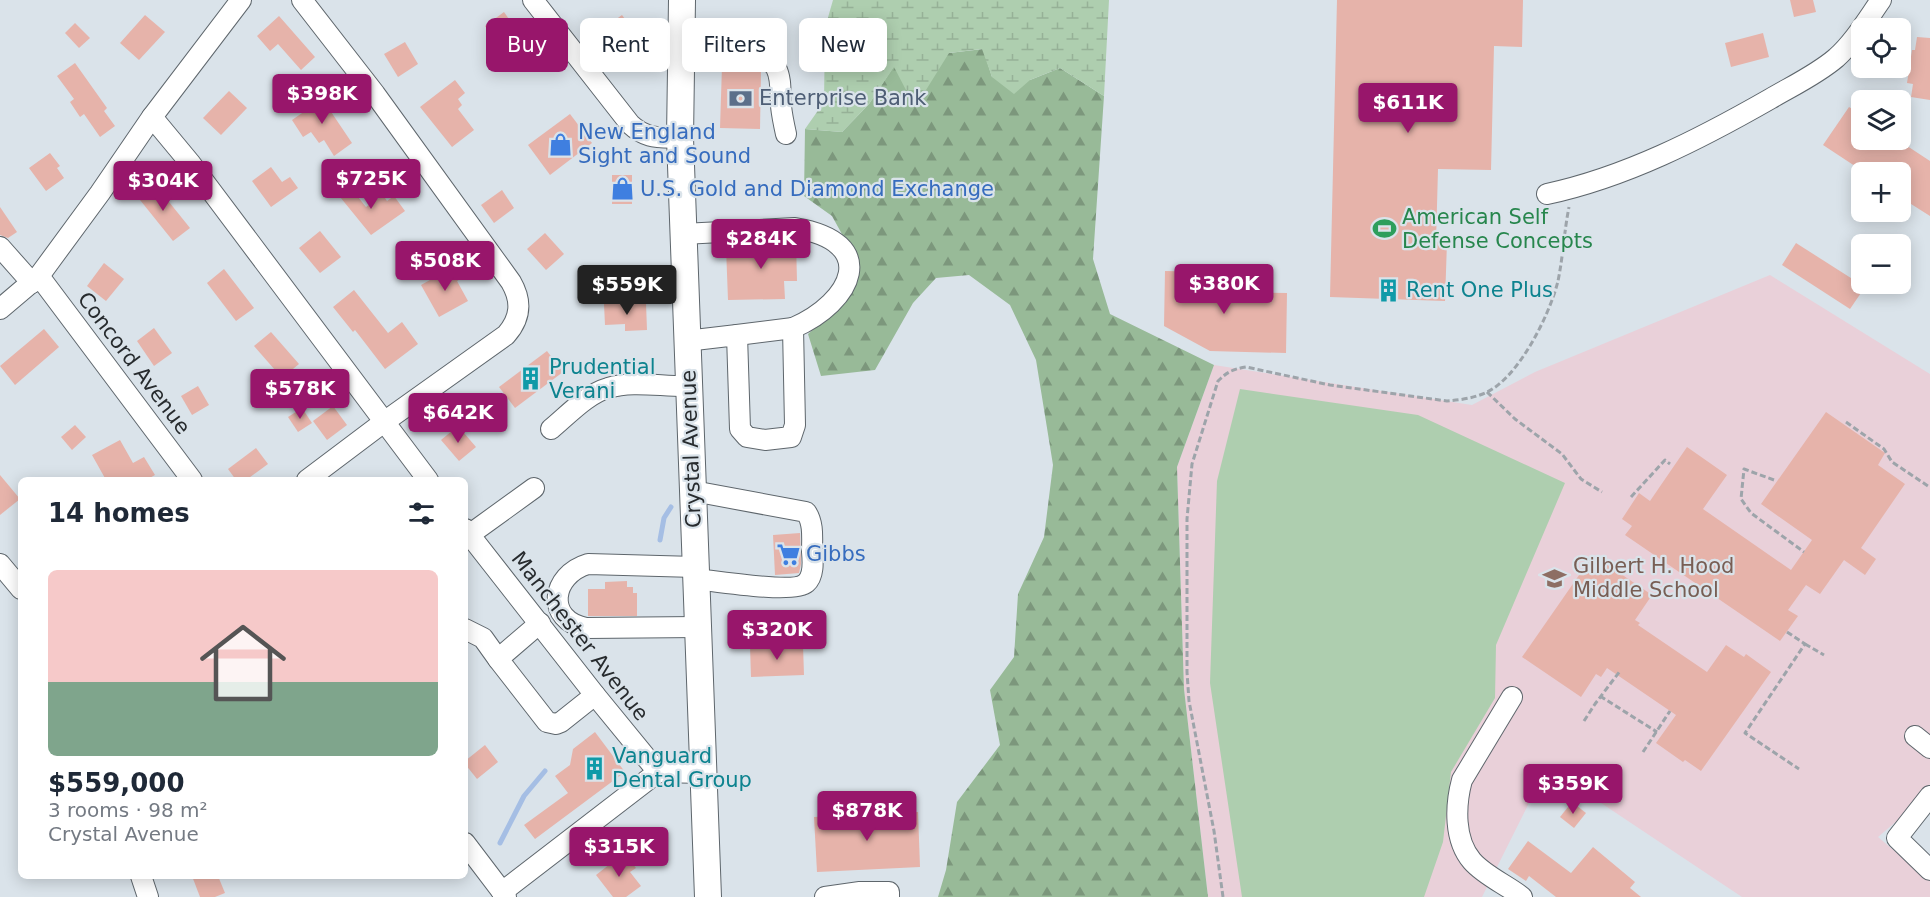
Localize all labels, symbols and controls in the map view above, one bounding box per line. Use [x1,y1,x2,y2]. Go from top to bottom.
chip: Buy [486,18,568,72]
chip: Rent [580,18,670,72]
chip: Filters [682,18,787,72]
chip: New [799,18,887,72]
map controls [1851,18,1911,294]
button: locate [1851,18,1911,78]
pin: $398K [280,74,364,125]
text: $398K [286,81,358,105]
pin: $611K [1366,83,1450,134]
bank icon: Enterprise Bank [728,85,754,111]
place label: Enterprise Bank [759,86,927,110]
text: $611K [1372,90,1444,114]
button: layers [1851,90,1911,150]
place label: New England Sight and Sound [578,120,751,168]
shop icon: New England Sight and Sound [547,131,573,157]
pin: $725K [329,159,413,210]
pin: $304K [121,161,205,212]
button: + [1851,162,1911,222]
text: $725K [335,166,407,190]
text: $304K [127,168,199,192]
shop icon: U.S. Gold and Diamond Exchange [609,176,635,202]
place label: U.S. Gold and Diamond Exchange [640,177,994,201]
place label: American Self Defense Concepts [1402,205,1593,253]
sports icon: American Self Defense Concepts [1371,216,1397,242]
pin: $284K [719,219,803,270]
text: $284K [725,226,797,250]
button: − [1851,234,1911,294]
pin: $508K [403,241,487,292]
text: $508K [409,248,481,272]
pin: $380K [1182,264,1266,315]
pin: $559K [585,265,669,316]
text: $380K [1188,271,1260,295]
text: $559K [591,272,663,296]
building icon: Rent One Plus [1375,277,1401,303]
place label: Rent One Plus [1406,278,1553,302]
street label: Concord Avenue [73,287,195,439]
place label: Prudential Verani [549,355,656,403]
building icon: Prudential Verani [518,366,544,392]
pin: $578K [258,369,342,420]
street label: Crystal Avenue [676,369,706,529]
text: $578K [264,376,336,400]
pin: $642K [416,393,500,444]
text: $642K [422,400,494,424]
icon: filters [405,497,438,530]
text: 14 homes [48,498,190,528]
supermarket icon: Gibbs [775,541,801,567]
place label: Gibbs [806,542,866,566]
street label: Manchester Avenue [507,547,653,725]
place label: Gilbert H. Hood Middle School [1573,554,1734,602]
school or university icon: Gilbert H. Hood Middle School [1542,565,1568,591]
icon: home [189,609,297,717]
pin: $320K [735,610,819,661]
text: $320K [741,617,813,641]
place label: Vanguard Dental Group [612,744,752,792]
building icon: Vanguard Dental Group [581,755,607,781]
pin: $359K [1531,764,1615,815]
text: $559,000 [48,768,185,798]
text: $359K [1537,771,1609,795]
pin: $878K [825,791,909,842]
text: 3 rooms · 98 m² [48,798,208,822]
text: $878K [831,798,903,822]
text: Crystal Avenue [48,822,199,846]
pin: $315K [577,827,661,878]
text: $315K [583,834,655,858]

